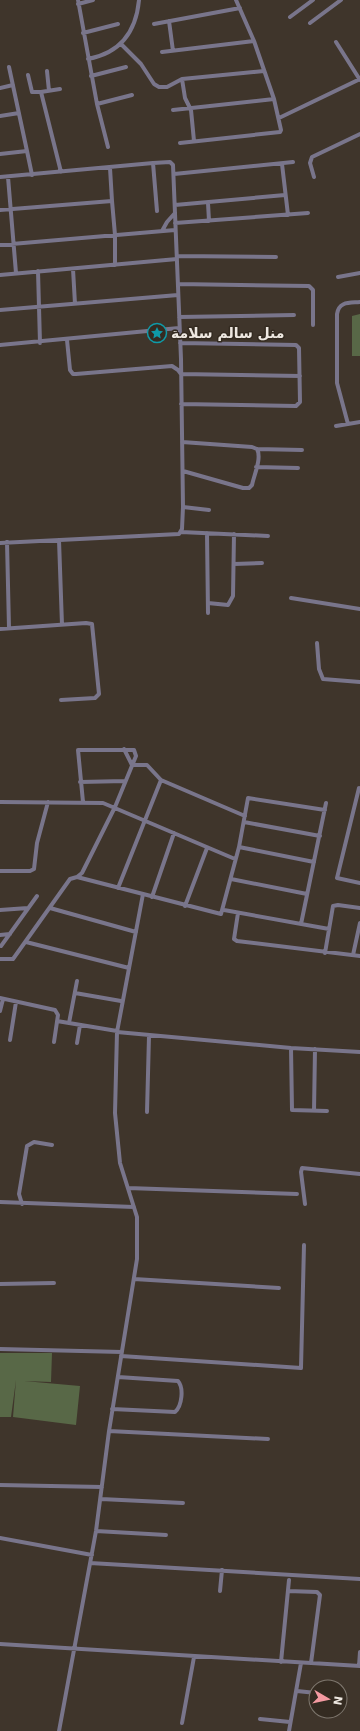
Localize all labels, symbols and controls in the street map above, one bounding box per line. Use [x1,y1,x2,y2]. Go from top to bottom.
place icon: منل سالم سلامة [146,322,168,344]
place label: منل سالم سلامة [171,325,284,341]
north arrow [308,1679,348,1719]
text: N [330,1695,345,1706]

